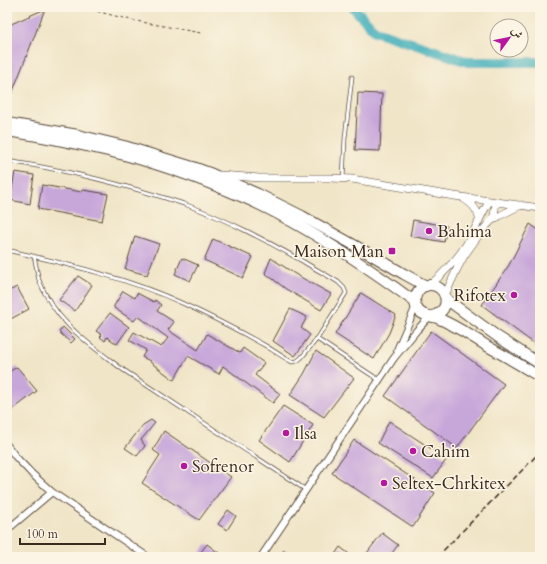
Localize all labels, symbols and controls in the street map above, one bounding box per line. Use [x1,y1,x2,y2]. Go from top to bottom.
north arrow [489,18,529,58]
text: ش [508,24,526,42]
place label: Bahima [437,220,492,243]
marker: Bahima [424,226,434,236]
place label: Maison Man [294,240,384,263]
marker: Maison Man [387,246,397,256]
place label: Rifotex [454,284,507,307]
marker: Rifotex [509,290,519,300]
place label: Ilsa [294,422,318,445]
marker: Ilsa [281,428,291,438]
place label: Cahim [421,440,470,463]
marker: Cahim [408,446,418,456]
place label: Sofrenor [192,455,255,478]
marker: Sofrenor [179,461,189,471]
place label: Seltex-Chrkitex [392,472,506,495]
marker: Seltex-Chrkitex [379,478,389,488]
scale bar [20,520,105,546]
text: 100 m [26,526,59,542]

